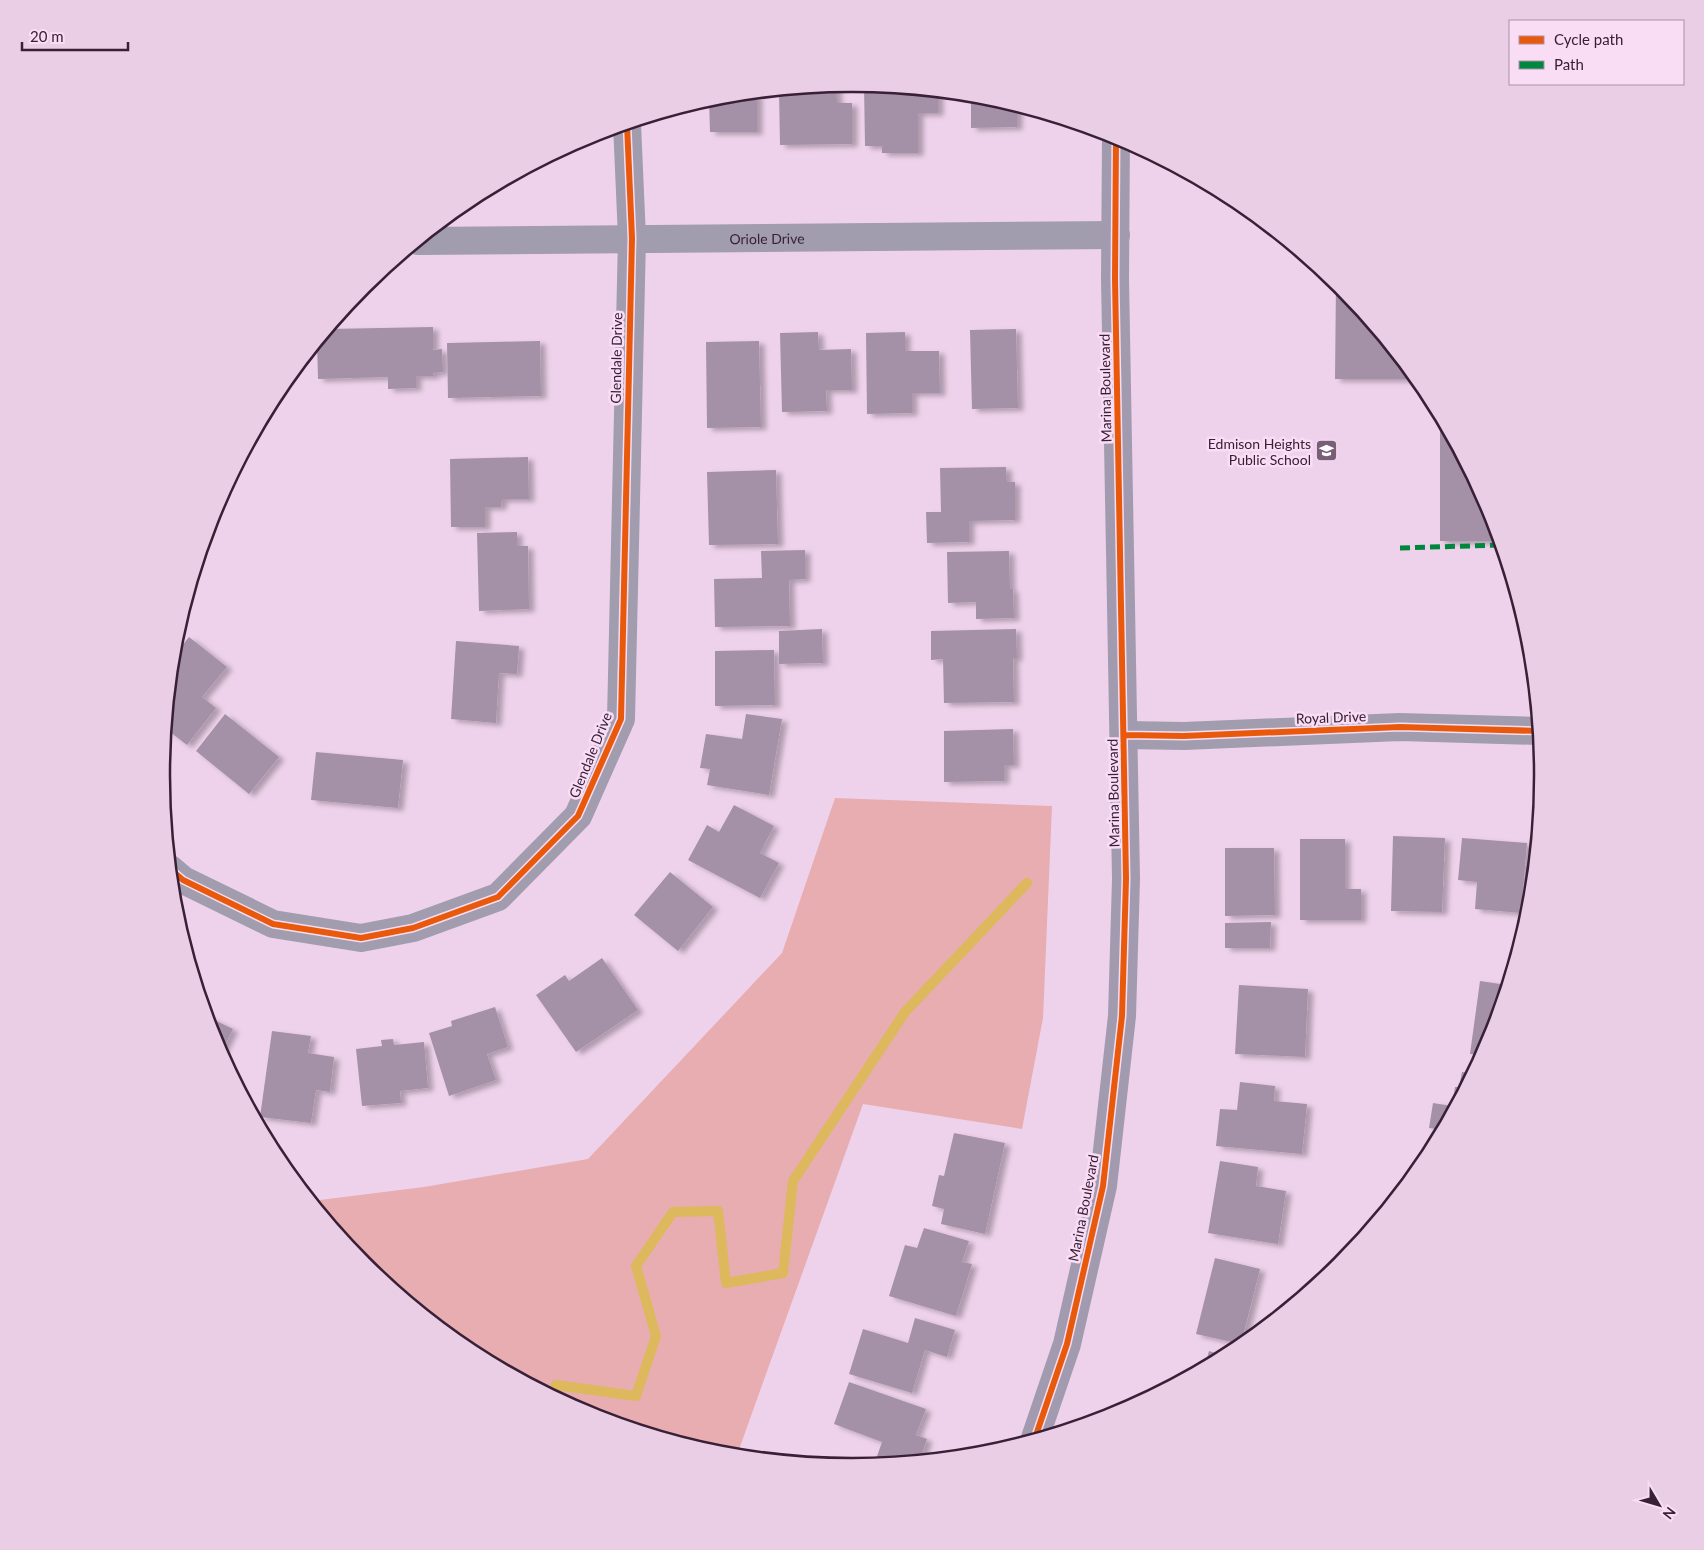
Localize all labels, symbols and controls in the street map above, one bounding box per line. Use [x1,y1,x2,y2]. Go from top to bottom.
scale bar [22,20,129,52]
legend [1509,20,1684,85]
text: 20 m [30,27,64,45]
text: Cycle path [1554,30,1623,48]
text: Path [1554,55,1584,73]
street label: Oriole Drive [729,229,805,247]
street label: Glendale Drive [607,312,625,404]
street label: Marina Boulevard [1096,334,1114,442]
place label: Edmison Heights Public School [1208,435,1311,468]
school or university icon: Edmison Heights Public School [1315,439,1339,463]
street label: Royal Drive [1296,707,1366,727]
street label: Glendale Drive [565,710,615,800]
street label: Marina Boulevard [1104,739,1122,847]
street label: Marina Boulevard [1064,1153,1102,1263]
north arrow [1634,1480,1684,1530]
text: N [1660,1504,1680,1523]

